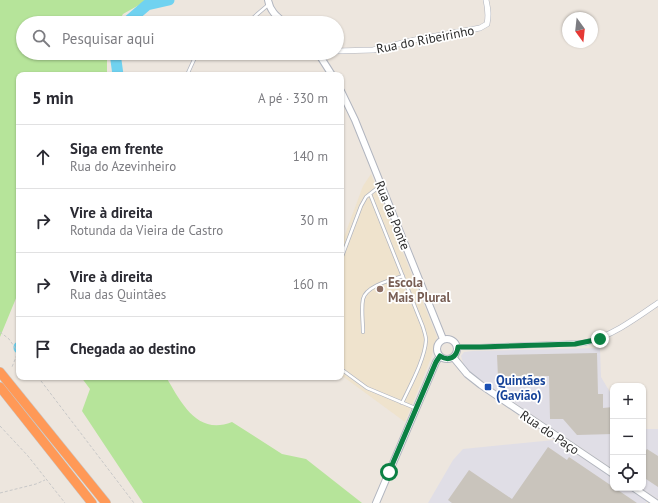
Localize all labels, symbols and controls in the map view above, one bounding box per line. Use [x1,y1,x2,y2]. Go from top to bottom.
north arrow [562,12,598,48]
search box [16,16,344,60]
street label: Rua do Ribeirinho [375,22,476,57]
icon: search [30,27,52,49]
text: Pesquisar aqui [62,29,154,48]
text: 5 min [32,87,73,109]
text: A pé · 330 m [258,90,328,107]
text: Siga em frente [70,139,163,158]
icon: ahead [32,146,54,168]
text: 140 m [293,148,328,165]
text: Rua do Azevinheiro [70,158,176,175]
street label: Rua da Ponte [371,178,414,252]
text: Vire à direita [70,203,153,222]
icon: right [32,210,54,232]
text: 30 m [300,212,328,229]
text: Rotunda da Vieira de Castro [70,222,223,239]
text: Vire à direita [70,267,153,286]
icon: right [32,274,54,296]
place label: Escola Mais Plural [388,274,450,306]
text: 160 m [293,276,328,293]
marker: Escola Mais Plural [375,284,385,294]
text: Rua das Quintães [70,286,166,303]
route end [591,330,609,348]
icon: arrive [32,338,54,360]
text: Chegada ao destino [70,339,196,358]
place label: Quintães (Gavião) [496,372,546,404]
marker: Quintães (Gavião) [483,382,493,392]
map controls [610,383,646,491]
button: + [610,383,646,419]
street label: Rua do Paço [517,406,583,458]
button: − [610,419,646,455]
button: locate [610,455,646,491]
route start [380,463,398,481]

